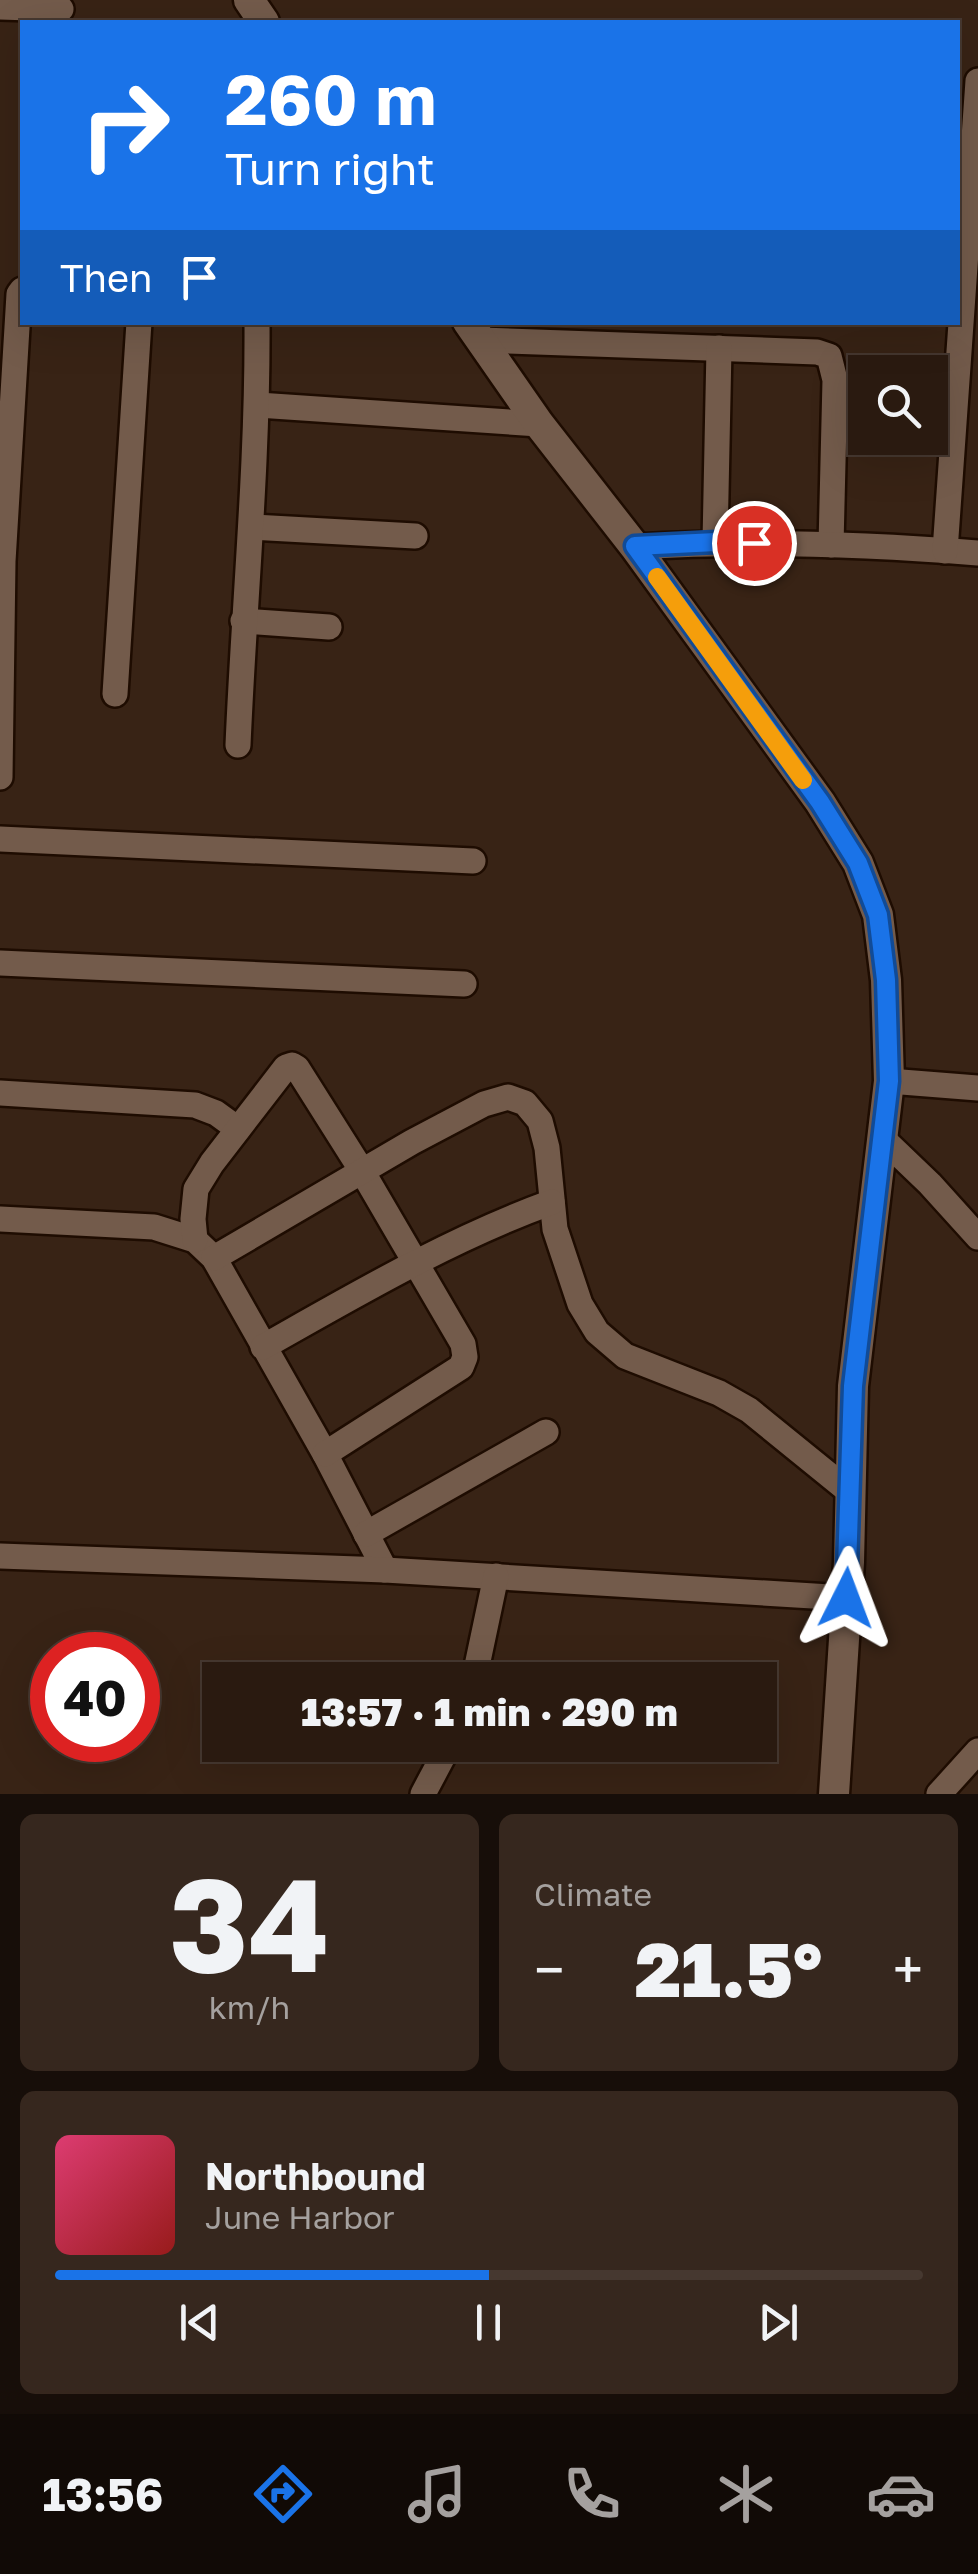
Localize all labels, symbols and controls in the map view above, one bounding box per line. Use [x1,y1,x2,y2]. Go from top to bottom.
text: 260 m [225,56,436,140]
icon: right [60,60,190,190]
text: Turn right [225,141,435,195]
icon: arrive [172,250,227,305]
text: Then [60,255,152,300]
map controls [848,355,948,455]
button: search [848,355,948,455]
pin [712,501,797,586]
icon: arrive [727,516,782,571]
position arrow [794,1546,898,1650]
speed limit sign: 40 [30,1632,160,1762]
text: 13:57 · 1 min · 290 m [301,1689,678,1734]
text: 34 [169,1845,330,2001]
text: Climate [534,1875,652,1913]
text: 21.5° [635,1923,822,2014]
text: − [534,1936,564,2002]
text: + [893,1936,923,2002]
text: km/h [209,1988,290,2026]
text: Northbound [205,2153,426,2198]
text: June Harbor [205,2198,395,2236]
icon: previous [172,2295,227,2350]
icon: pause [461,2295,516,2350]
icon: next [751,2295,806,2350]
icon: directions [248,2459,318,2529]
icon: music [402,2459,472,2529]
icon: phone [557,2459,627,2529]
icon: climate [711,2459,781,2529]
icon: car [866,2459,936,2529]
text: 13:56 [42,2467,163,2521]

